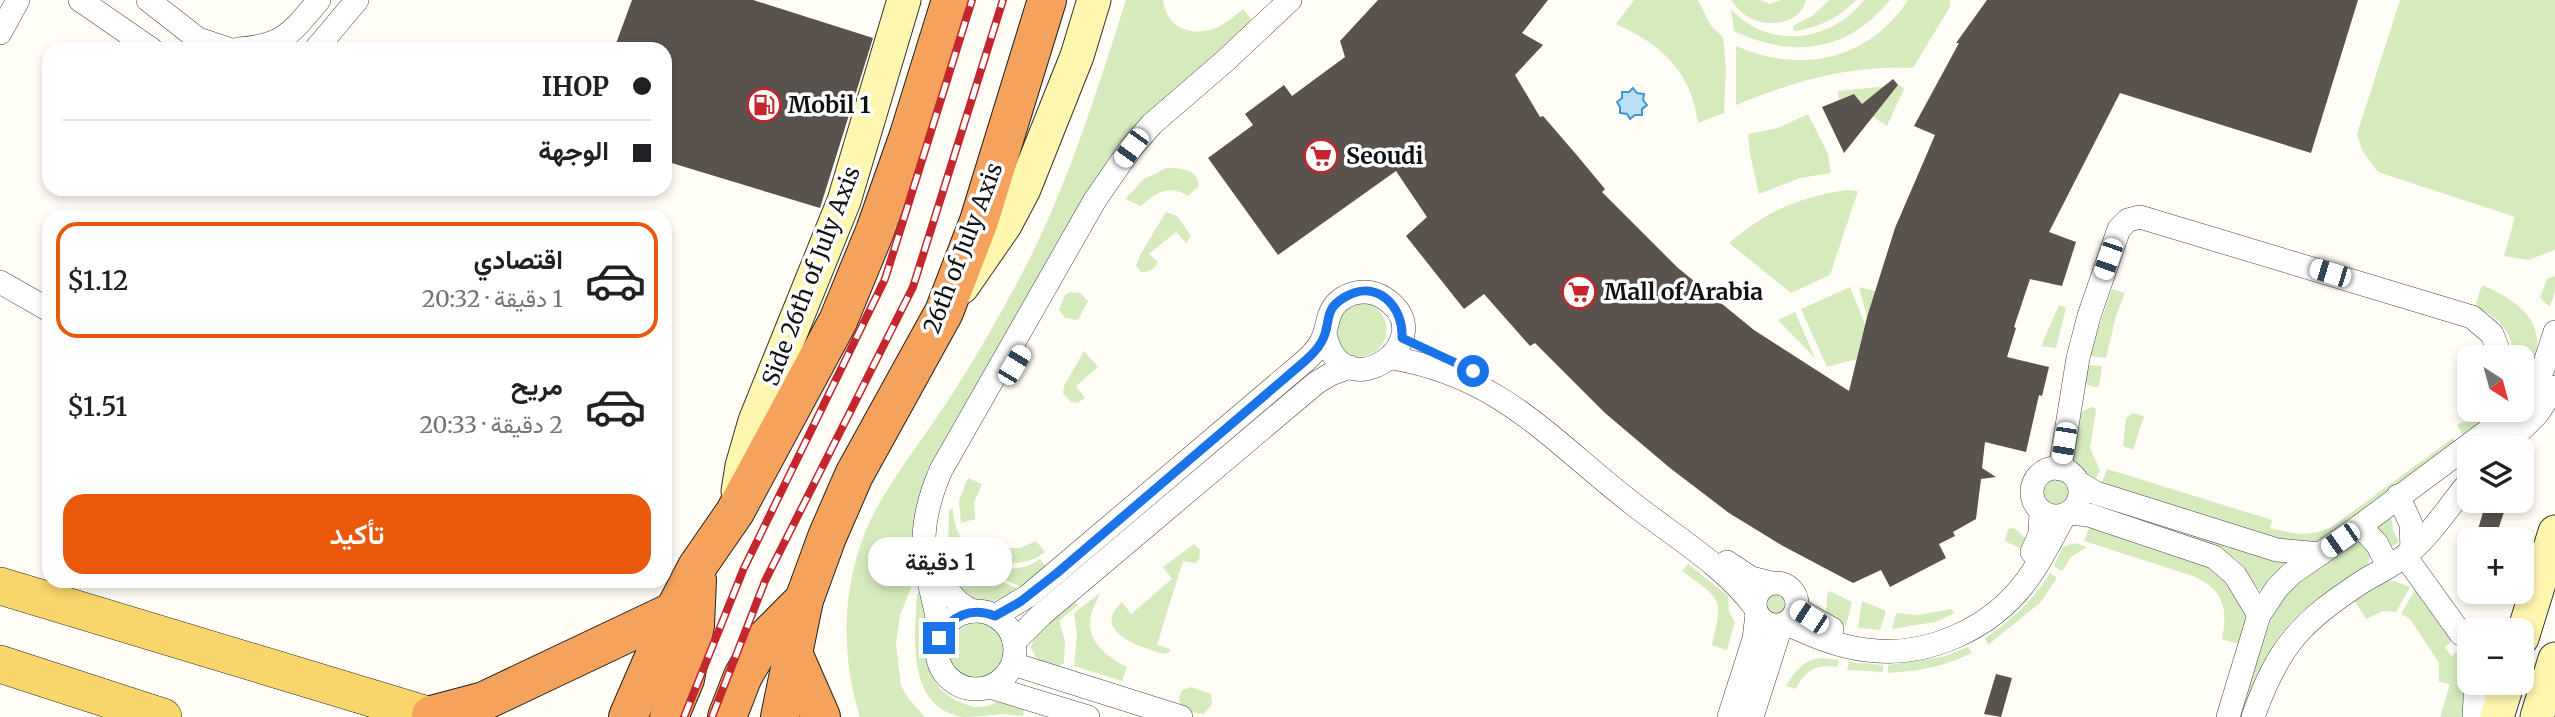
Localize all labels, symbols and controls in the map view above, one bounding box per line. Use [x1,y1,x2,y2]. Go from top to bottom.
text: IHOP [542,70,609,103]
fuel station icon: Mobil 1 [745,86,783,124]
place label: Mobil 1 [788,90,871,119]
car [1111,125,1152,171]
text: الوجهة [538,134,609,167]
supermarket icon: Seoudi [1302,137,1340,175]
place label: Seoudi [1346,141,1423,170]
street label: 26th of July Axis [917,158,1008,337]
street label: Side 26th of July Axis [755,162,866,390]
car [2092,236,2125,282]
text: اقتصادي [474,243,563,276]
icon: car [584,249,647,312]
car [2307,257,2354,289]
text: $1.12 [67,264,128,297]
supermarket icon: Mall of Arabia [1560,273,1598,311]
place label: Mall of Arabia [1604,277,1763,306]
text: 1 دقيقة · 20:32 [422,284,563,313]
car [995,342,1034,388]
north arrow [2457,345,2534,422]
map controls [2457,345,2534,695]
route start [1457,355,1489,387]
text: مريح [511,369,563,402]
icon: car [584,375,647,438]
text: $1.51 [67,390,127,423]
text: 2 دقيقة · 20:33 [419,410,563,439]
car [2051,421,2078,465]
button: layers [2457,436,2534,513]
button: تأكيد [63,494,651,574]
car [2317,519,2364,561]
button: + [2457,527,2534,604]
callout: 1 دقيقة [867,536,1011,586]
text: 1 دقيقة [905,547,975,576]
car [1786,597,1833,637]
button: − [2457,618,2534,695]
route end [923,622,955,654]

